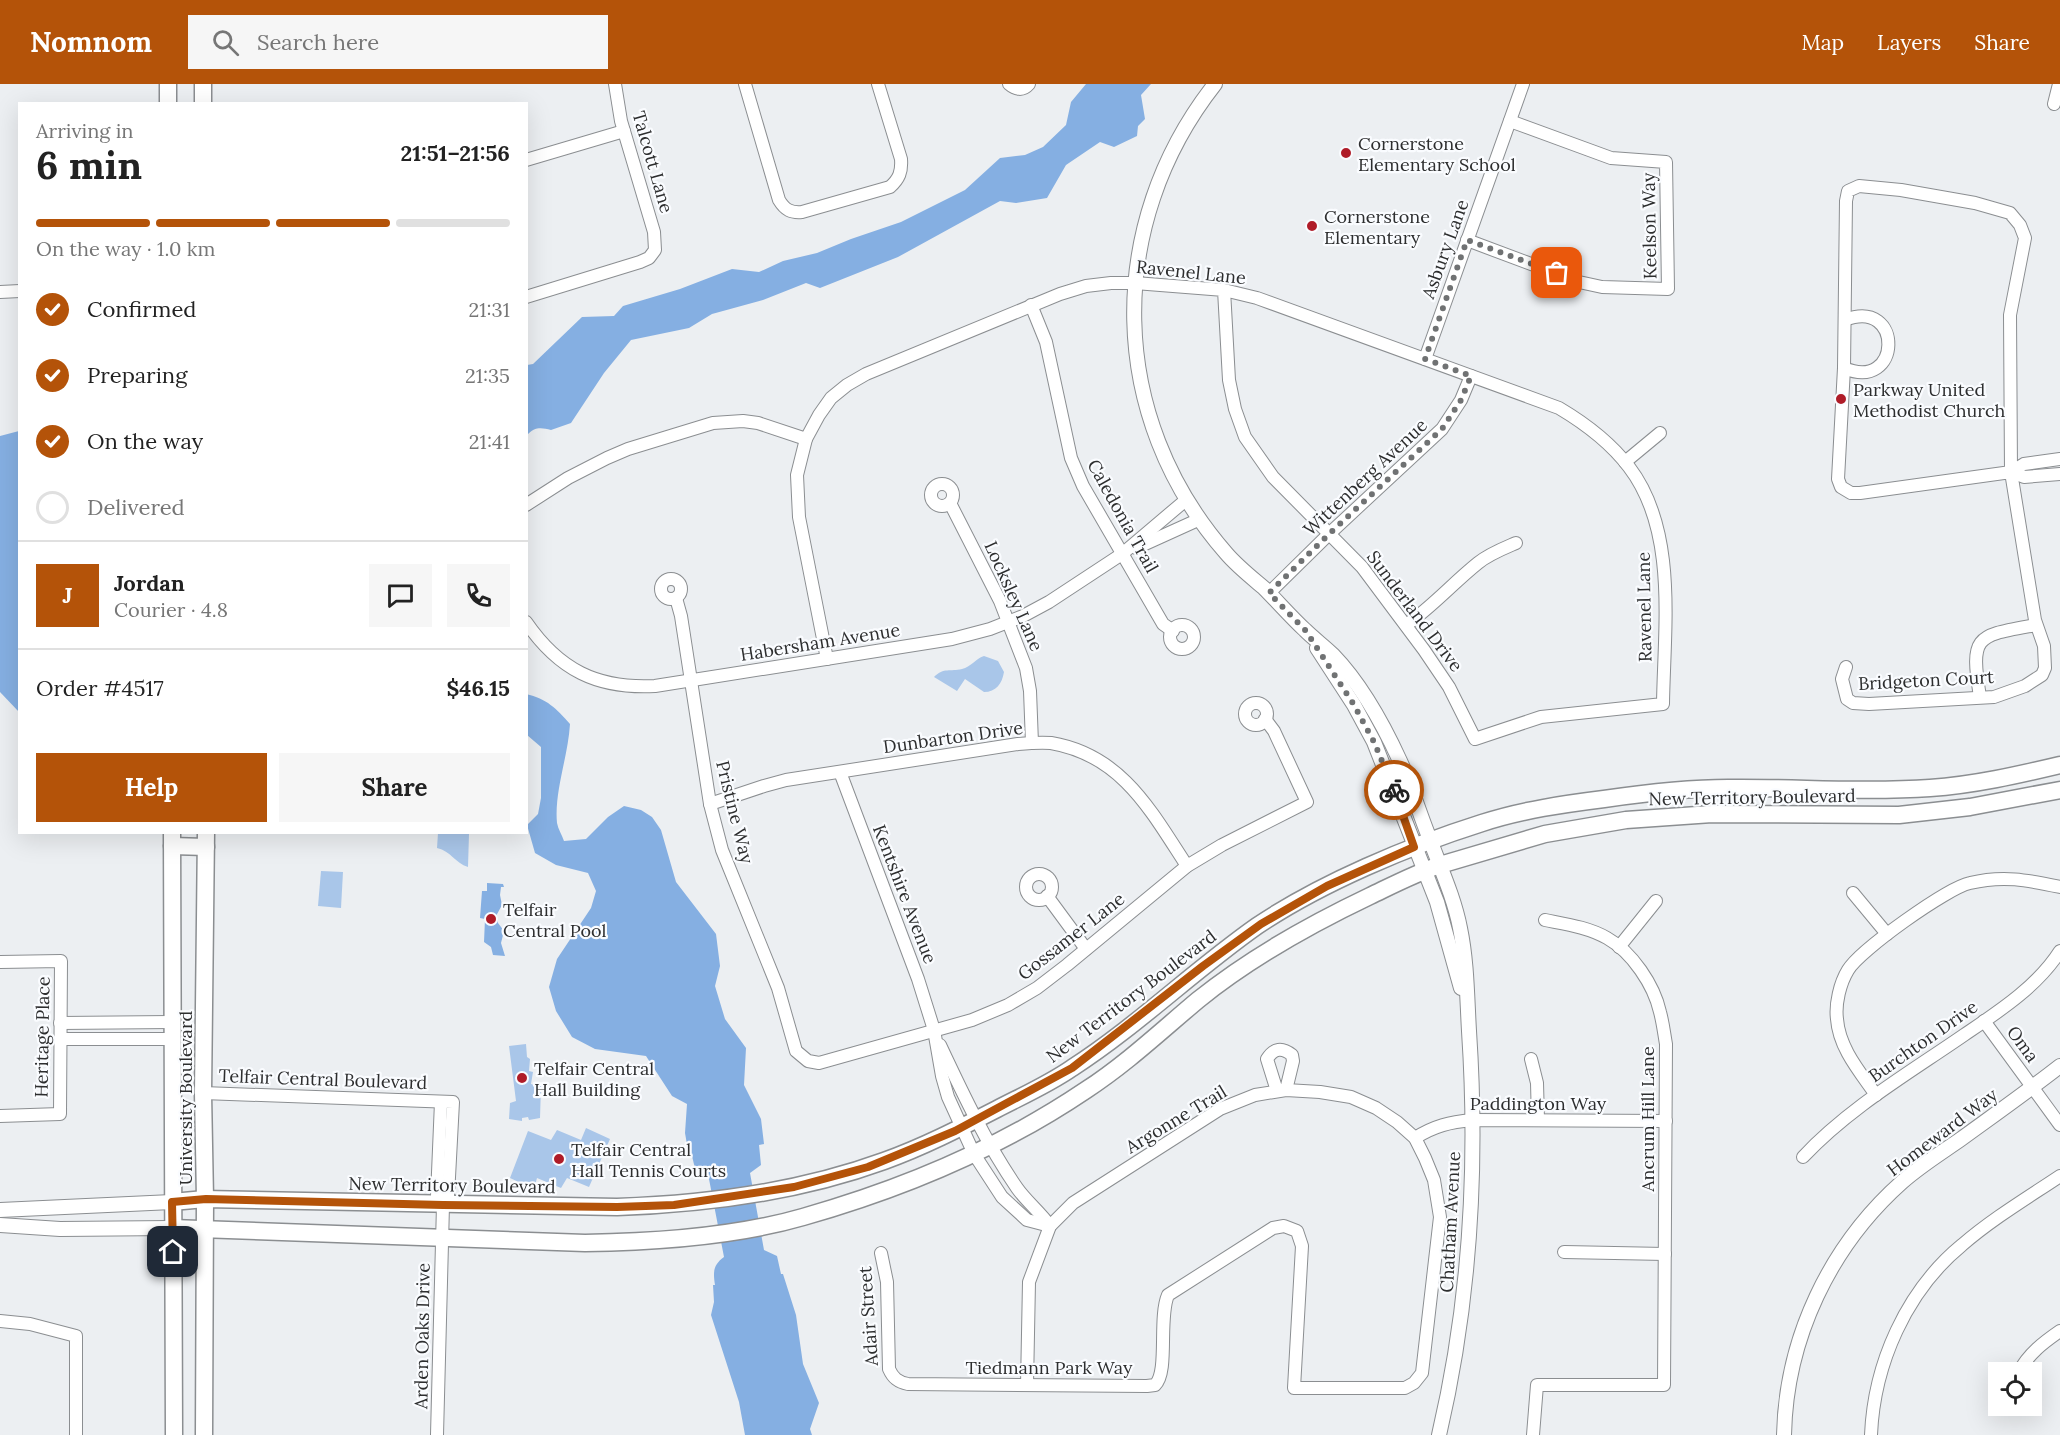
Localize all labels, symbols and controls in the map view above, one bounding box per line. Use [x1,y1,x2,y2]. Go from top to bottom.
search box [188,15,608,69]
text: Nomnom [30,24,152,60]
icon: search [209,26,242,59]
text: Search here [257,28,379,56]
text: Map [1801,29,1844,56]
text: Layers [1877,29,1941,56]
text: Share [1974,29,2030,56]
street label: Talcott Lane [627,108,679,216]
text: Arriving in [36,118,133,143]
place label: Cornerstone Elementary School [1358,132,1516,176]
text: 21:51–21:56 [401,139,510,167]
text: 6 min [36,140,142,190]
marker: Cornerstone Elementary School [1339,146,1353,160]
street label: Keelson Way [1637,172,1661,280]
street label: Asbury Lane [1416,196,1474,303]
place label: Cornerstone Elementary [1324,205,1430,249]
marker: Cornerstone Elementary [1305,219,1319,233]
text: On the way · 1.0 km [36,236,215,261]
pin [1531,247,1582,298]
street label: Ravenel Lane [1135,255,1247,289]
icon: bag [1540,256,1573,289]
icon: check [36,293,69,326]
text: Confirmed [87,295,196,323]
text: 21:31 [469,297,510,322]
icon: check [36,359,69,392]
text: Preparing [87,361,187,389]
text: 21:35 [465,363,510,388]
place label: Parkway United Methodist Church [1853,378,2006,422]
marker: Parkway United Methodist Church [1834,392,1848,406]
street label: Wittenberg Avenue [1298,413,1432,540]
icon: check [36,425,69,458]
text: On the way [87,427,203,455]
text: 21:41 [469,429,510,454]
street label: Caledonia Trail [1082,455,1164,577]
text: Delivered [87,493,185,521]
street label: Locksley Lane [979,537,1049,655]
street label: Sunderland Drive [1362,546,1468,676]
street label: Ravenel Lane [1632,551,1656,662]
button: chat [369,564,432,627]
button: phone [447,564,510,627]
text: Jordan [114,569,185,597]
text: J [63,581,72,609]
text: Courier · 4.8 [114,597,228,622]
street label: Habersham Avenue [738,618,902,666]
street label: Bridgeton Court [1857,665,1995,695]
text: Order #4517 [36,674,164,702]
text: $46.15 [446,674,510,702]
street label: Dunbarton Drive [882,716,1025,758]
button: Help [36,753,267,822]
button: Share [279,753,510,822]
street label: Pristine Way [711,758,759,866]
courier [1364,760,1424,820]
icon: bike [1378,774,1411,807]
street label: New Territory Boulevard [1648,784,1856,810]
street label: Kentshire Avenue [868,821,942,967]
street label: Gossamer Lane [1013,887,1129,985]
place label: Telfair Central Pool [503,898,606,942]
marker: Telfair Central Pool [484,912,498,926]
street label: New Territory Boulevard [1041,924,1221,1068]
street label: Heritage Place [29,976,55,1098]
street label: Burchton Drive [1864,995,1982,1087]
street label: University Boulevard [174,1010,197,1185]
street label: Oma [2002,1021,2044,1067]
street label: Ancrum Hill Lane [1636,1046,1659,1193]
place label: Telfair Central Hall Building [534,1057,654,1101]
street label: Telfair Central Boulevard [218,1064,428,1094]
marker: Telfair Central Hall Building [515,1071,529,1085]
street label: Argonne Trail [1120,1080,1231,1159]
street label: Homeward Way [1882,1083,2002,1181]
street label: Paddington Way [1470,1092,1607,1115]
place label: Telfair Central Hall Tennis Courts [571,1138,726,1182]
street label: Chatham Avenue [1435,1151,1465,1293]
marker: Telfair Central Hall Tennis Courts [552,1152,566,1166]
street label: New Territory Boulevard [348,1172,556,1198]
pin [147,1226,198,1277]
icon: home [156,1235,189,1268]
street label: Arden Oaks Drive [409,1262,435,1410]
street label: Adair Street [853,1265,883,1368]
street label: Tiedmann Park Way [966,1356,1133,1379]
map controls [1988,1362,2042,1416]
button: locate [1988,1362,2042,1416]

